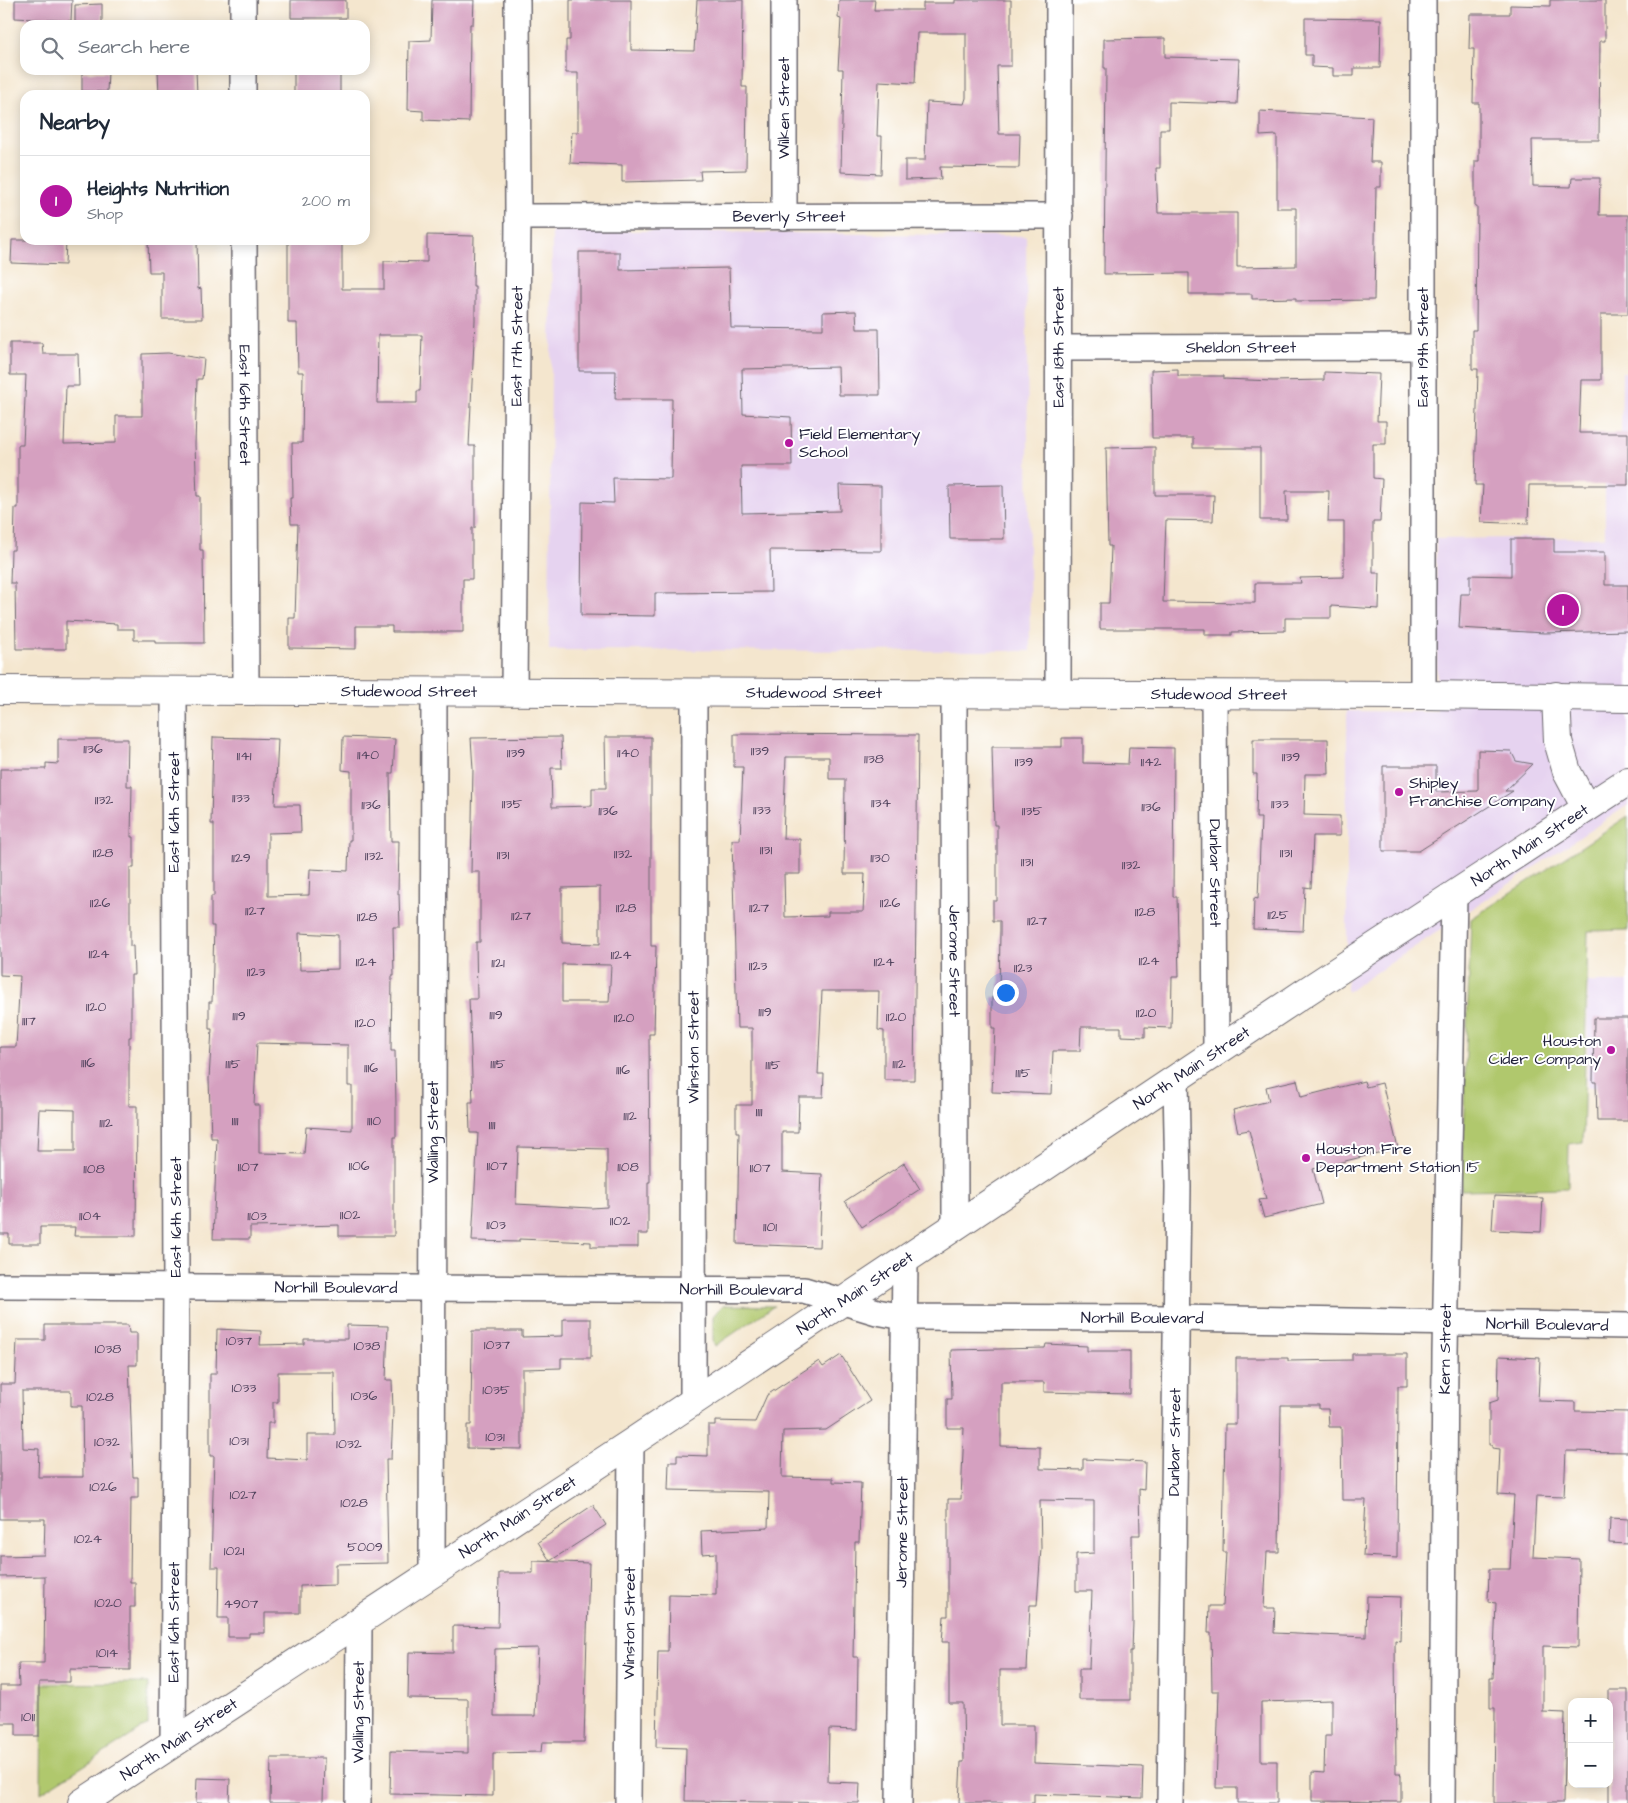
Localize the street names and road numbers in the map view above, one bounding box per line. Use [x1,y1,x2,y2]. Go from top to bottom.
street label: Wilken Street [773,56,795,159]
street label: Beverly Street [733,205,846,229]
street label: East 17th Street [505,285,528,406]
street label: East 18th Street [1047,286,1070,408]
street label: East 19th Street [1412,287,1434,407]
street label: Sheldon Street [1186,336,1297,359]
street label: East 16th Street [233,345,256,466]
street label: Studewood Street [341,680,478,703]
street label: Studewood Street [746,682,883,704]
street label: Studewood Street [1151,683,1288,706]
street label: East 16th Street [163,751,185,872]
street label: North Main Street [1467,798,1593,892]
street label: Dunbar Street [1204,819,1226,928]
street label: Jerome Street [943,905,966,1017]
street label: Winston Street [682,990,705,1103]
street label: North Main Street [1129,1021,1255,1115]
street label: Walling Street [422,1080,445,1183]
street label: East 16th Street [165,1156,187,1277]
street label: North Main Street [792,1246,918,1340]
street label: Norhill Boulevard [275,1276,397,1299]
street label: Norhill Boulevard [680,1278,802,1301]
street label: Kern Street [1434,1303,1457,1395]
street label: Norhill Boulevard [1081,1307,1204,1329]
street label: Norhill Boulevard [1486,1312,1609,1337]
street label: Dunbar Street [1163,1387,1186,1496]
street label: North Main Street [455,1470,581,1564]
street label: Jerome Street [890,1475,914,1588]
street label: East 16th Street [162,1561,185,1682]
street label: Winston Street [618,1566,641,1679]
street label: Walling Street [347,1660,370,1763]
street label: North Main Street [116,1693,242,1786]

